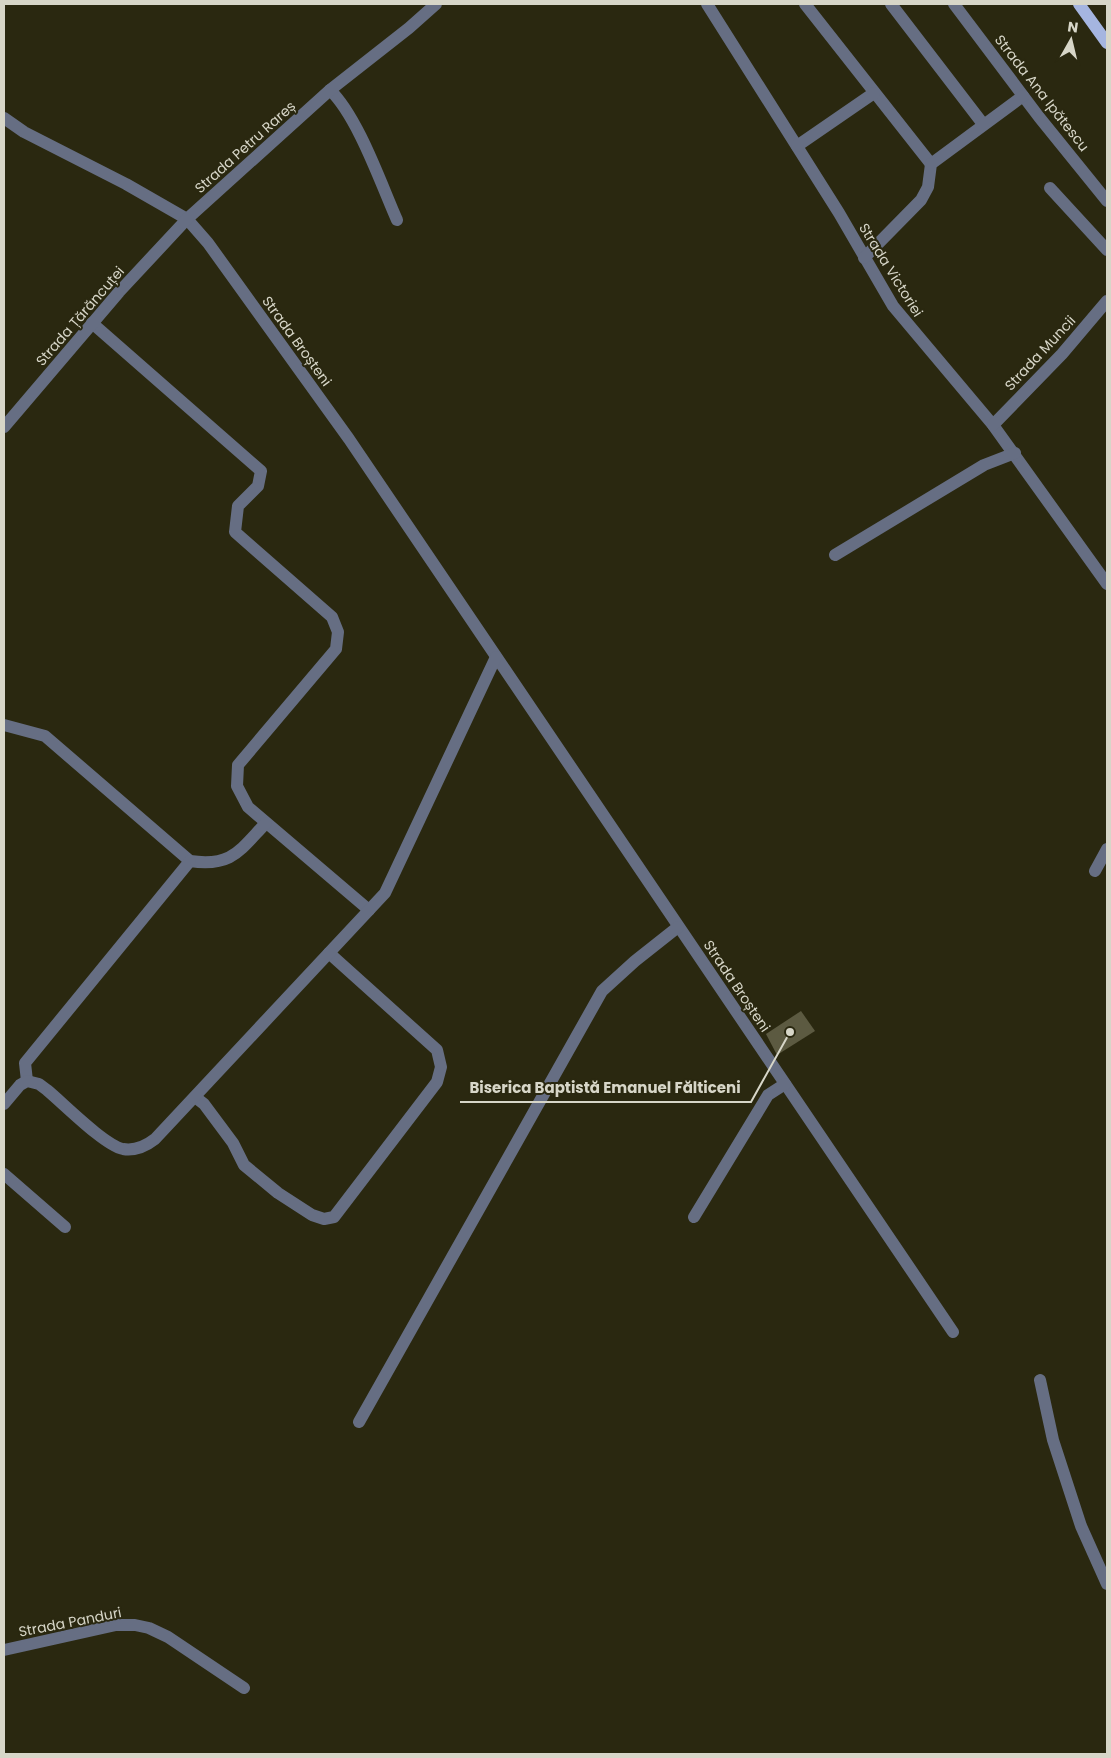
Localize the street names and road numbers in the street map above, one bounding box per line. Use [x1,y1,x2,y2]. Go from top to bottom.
street label: Strada Ana Ipătescu [990,30,1094,156]
street label: Strada Petru Rareș [190,96,300,198]
street label: Strada Victoriei [854,219,928,321]
street label: Strada Țărăncuței [31,262,129,370]
street label: Strada Broșteni [257,292,337,390]
street label: Strada Muncii [1000,311,1080,395]
street label: Strada Broșteni [699,936,775,1036]
street label: Strada Panduri [17,1602,123,1642]

